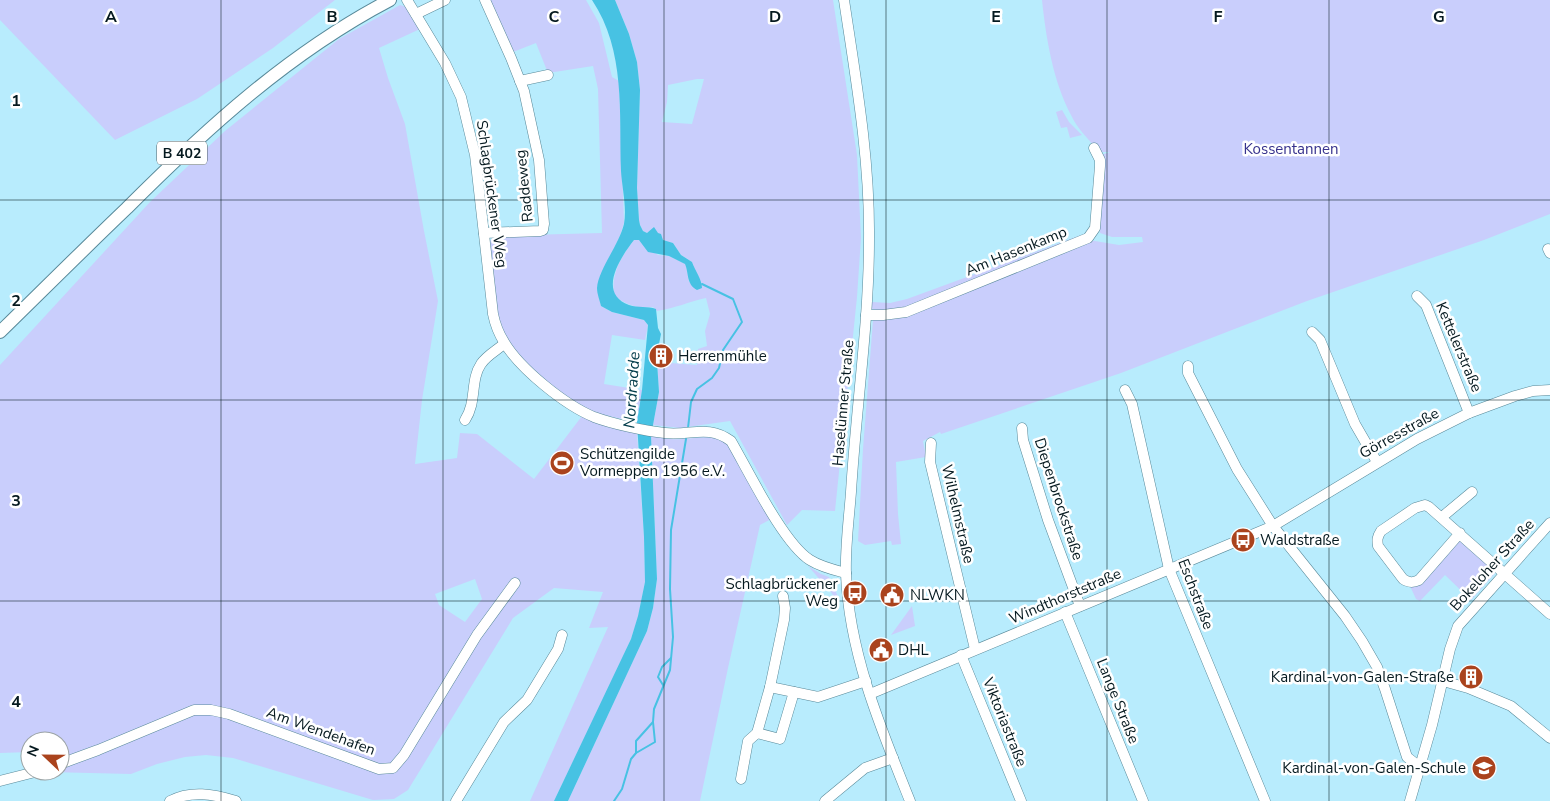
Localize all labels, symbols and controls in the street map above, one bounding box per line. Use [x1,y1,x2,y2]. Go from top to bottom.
text: A [105,6,117,28]
text: B [326,6,338,28]
text: C [549,6,560,28]
text: D [769,6,781,28]
text: E [991,6,1001,28]
text: F [1214,6,1223,28]
text: G [1433,6,1445,28]
text: 1 [11,90,21,112]
street label: Schlagbrückener Weg [472,119,512,269]
park label: Kossentannen [1243,139,1339,159]
road number: B 402 [157,142,207,164]
street label: Raddeweg [510,149,538,223]
street label: Am Hasenkamp [962,221,1070,280]
text: 2 [11,290,21,312]
street label: Kettelerstraße [1431,299,1487,395]
street label: Haselünner Straße [828,339,858,467]
building icon: Herrenmühle [648,343,674,369]
place label: Herrenmühle [678,346,767,366]
water label: Nordradde [618,350,646,429]
street label: Görresstraße [1356,403,1442,463]
street label: Diepenbrockstraße [1030,435,1088,563]
place label: Schützengilde Vormeppen 1956 e.V. [579,444,725,481]
sports icon: Schützengilde Vormeppen 1956 e.V. [549,450,575,476]
street label: Wilhelmstraße [937,463,979,565]
text: 3 [11,490,21,512]
street label: Bokeloher Straße [1445,515,1539,615]
bus stop icon: Waldstraße [1230,527,1256,553]
place label: Waldstraße [1260,530,1340,550]
street label: Eschstraße [1173,556,1219,632]
street label: Windthorststraße [1006,563,1124,629]
place label: Schlagbrückener Weg [725,574,839,611]
bus stop icon: Schlagbrückener Weg [842,580,868,606]
public building icon: NLWKN [879,582,905,608]
place label: NLWKN [910,585,965,605]
public building icon: DHL [868,637,894,663]
place label: DHL [898,640,929,660]
street label: Lange Straße [1092,655,1144,747]
building icon: Kardinal-von-Galen-Straße [1458,664,1484,690]
place label: Kardinal-von-Galen-Straße [1271,667,1454,687]
street label: Viktoriastraße [978,674,1032,769]
text: 4 [11,691,21,713]
street label: Am Wendehafen [264,702,378,760]
north arrow [20,731,70,781]
text: N [23,743,44,760]
school or university icon: Kardinal-von-Galen-Schule [1471,755,1497,781]
place label: Kardinal-von-Galen-Schule [1282,758,1466,778]

